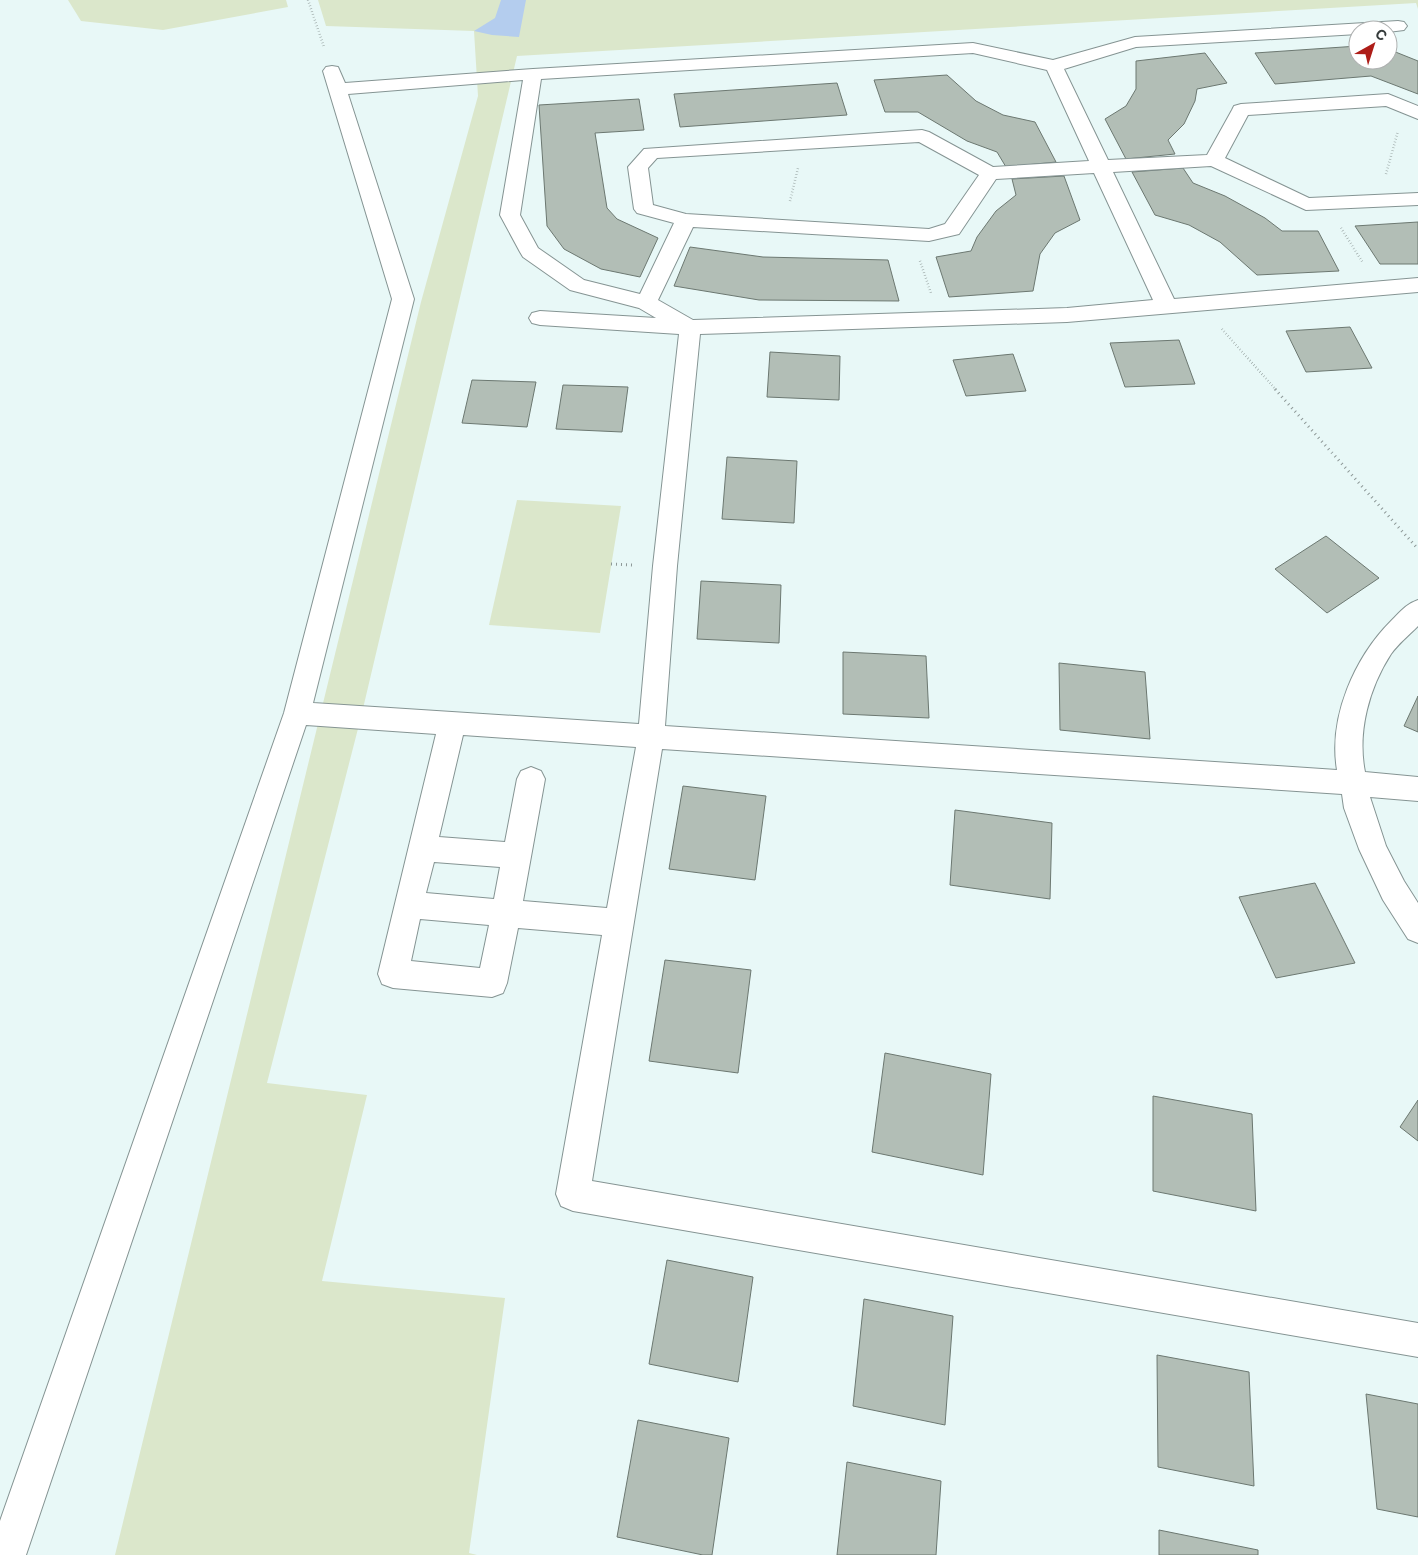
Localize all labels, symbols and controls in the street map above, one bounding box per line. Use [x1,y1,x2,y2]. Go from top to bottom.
north arrow [1348,20,1398,70]
text: С [1372,25,1391,44]

